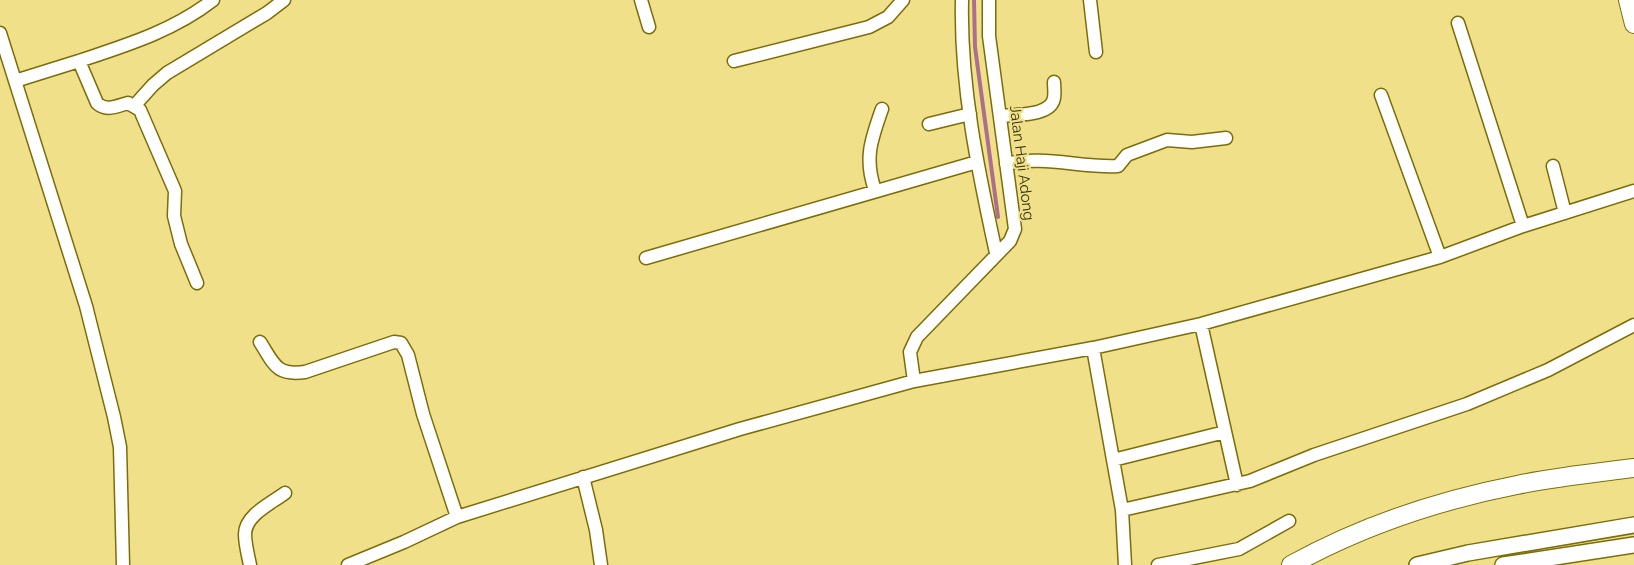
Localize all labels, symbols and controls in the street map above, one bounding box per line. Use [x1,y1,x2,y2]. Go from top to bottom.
street label: Jalan Haji Adong [1006,105,1038,221]

